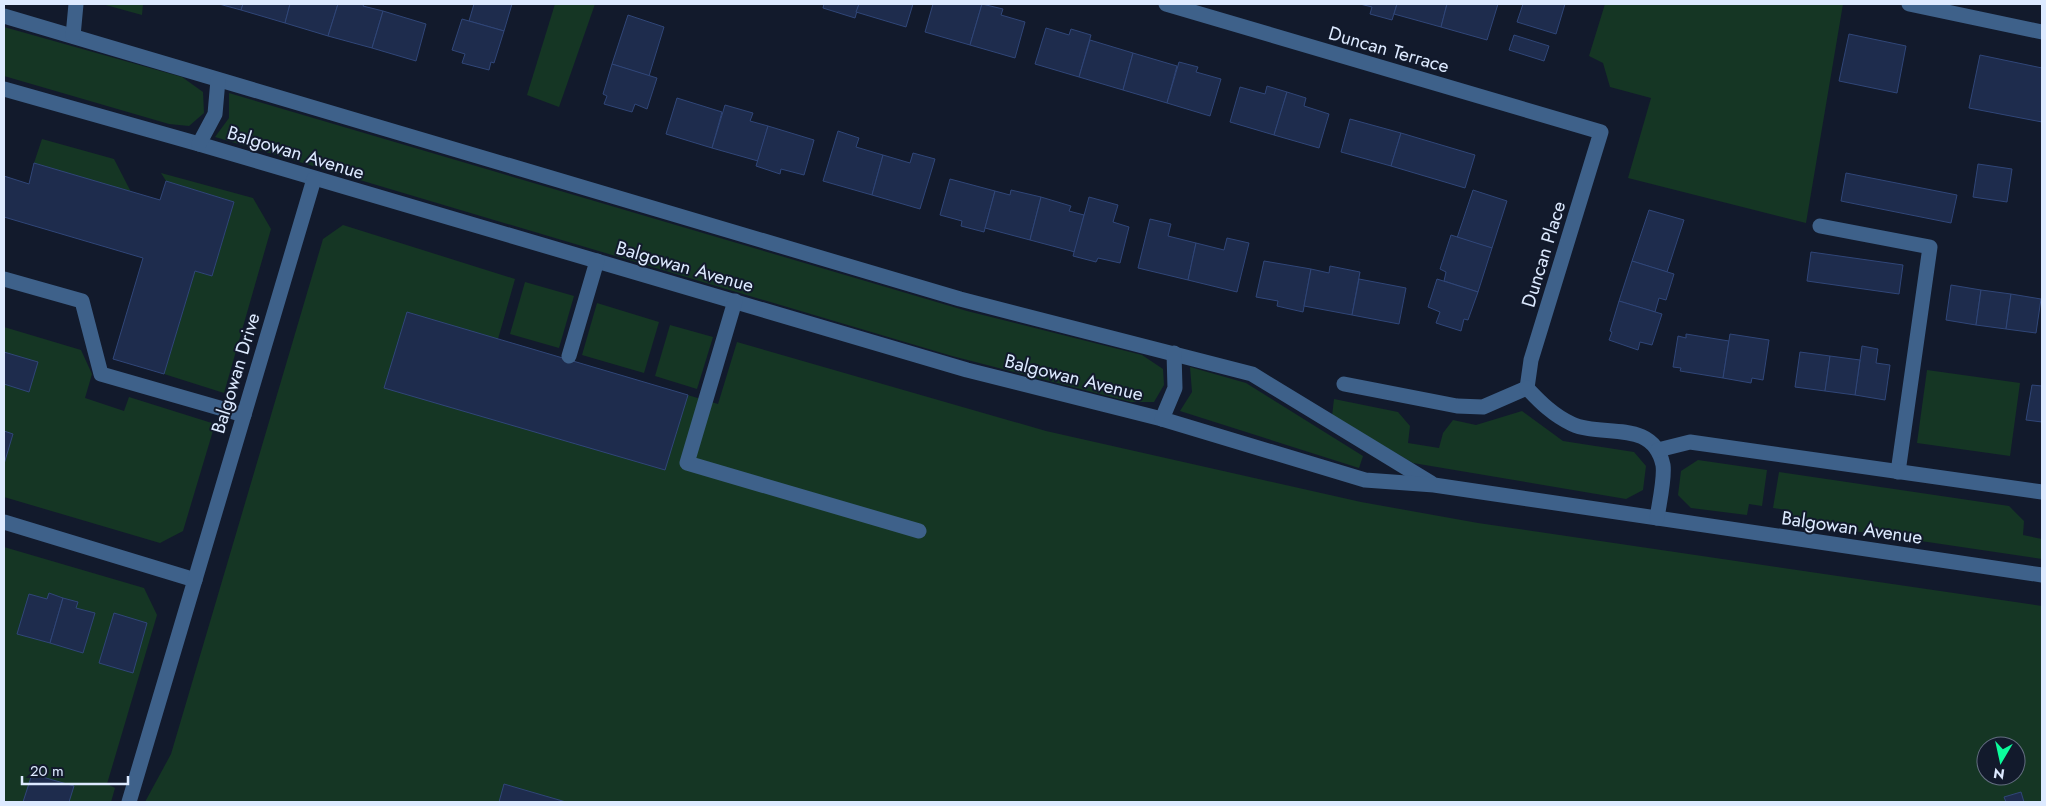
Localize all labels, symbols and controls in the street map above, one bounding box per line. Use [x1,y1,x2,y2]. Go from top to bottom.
street label: Duncan Terrace [1325,19,1453,80]
street label: Balgowan Avenue [224,119,368,186]
street label: Duncan Place [1515,198,1572,310]
street label: Balgowan Avenue [613,234,757,299]
street label: Balgowan Drive [204,309,267,437]
street label: Balgowan Avenue [1002,347,1146,408]
street label: Balgowan Avenue [1780,504,1924,551]
north arrow [1976,736,2026,786]
scale bar [22,754,129,786]
text: 20 m [30,760,64,782]
text: N [1992,763,2006,785]

